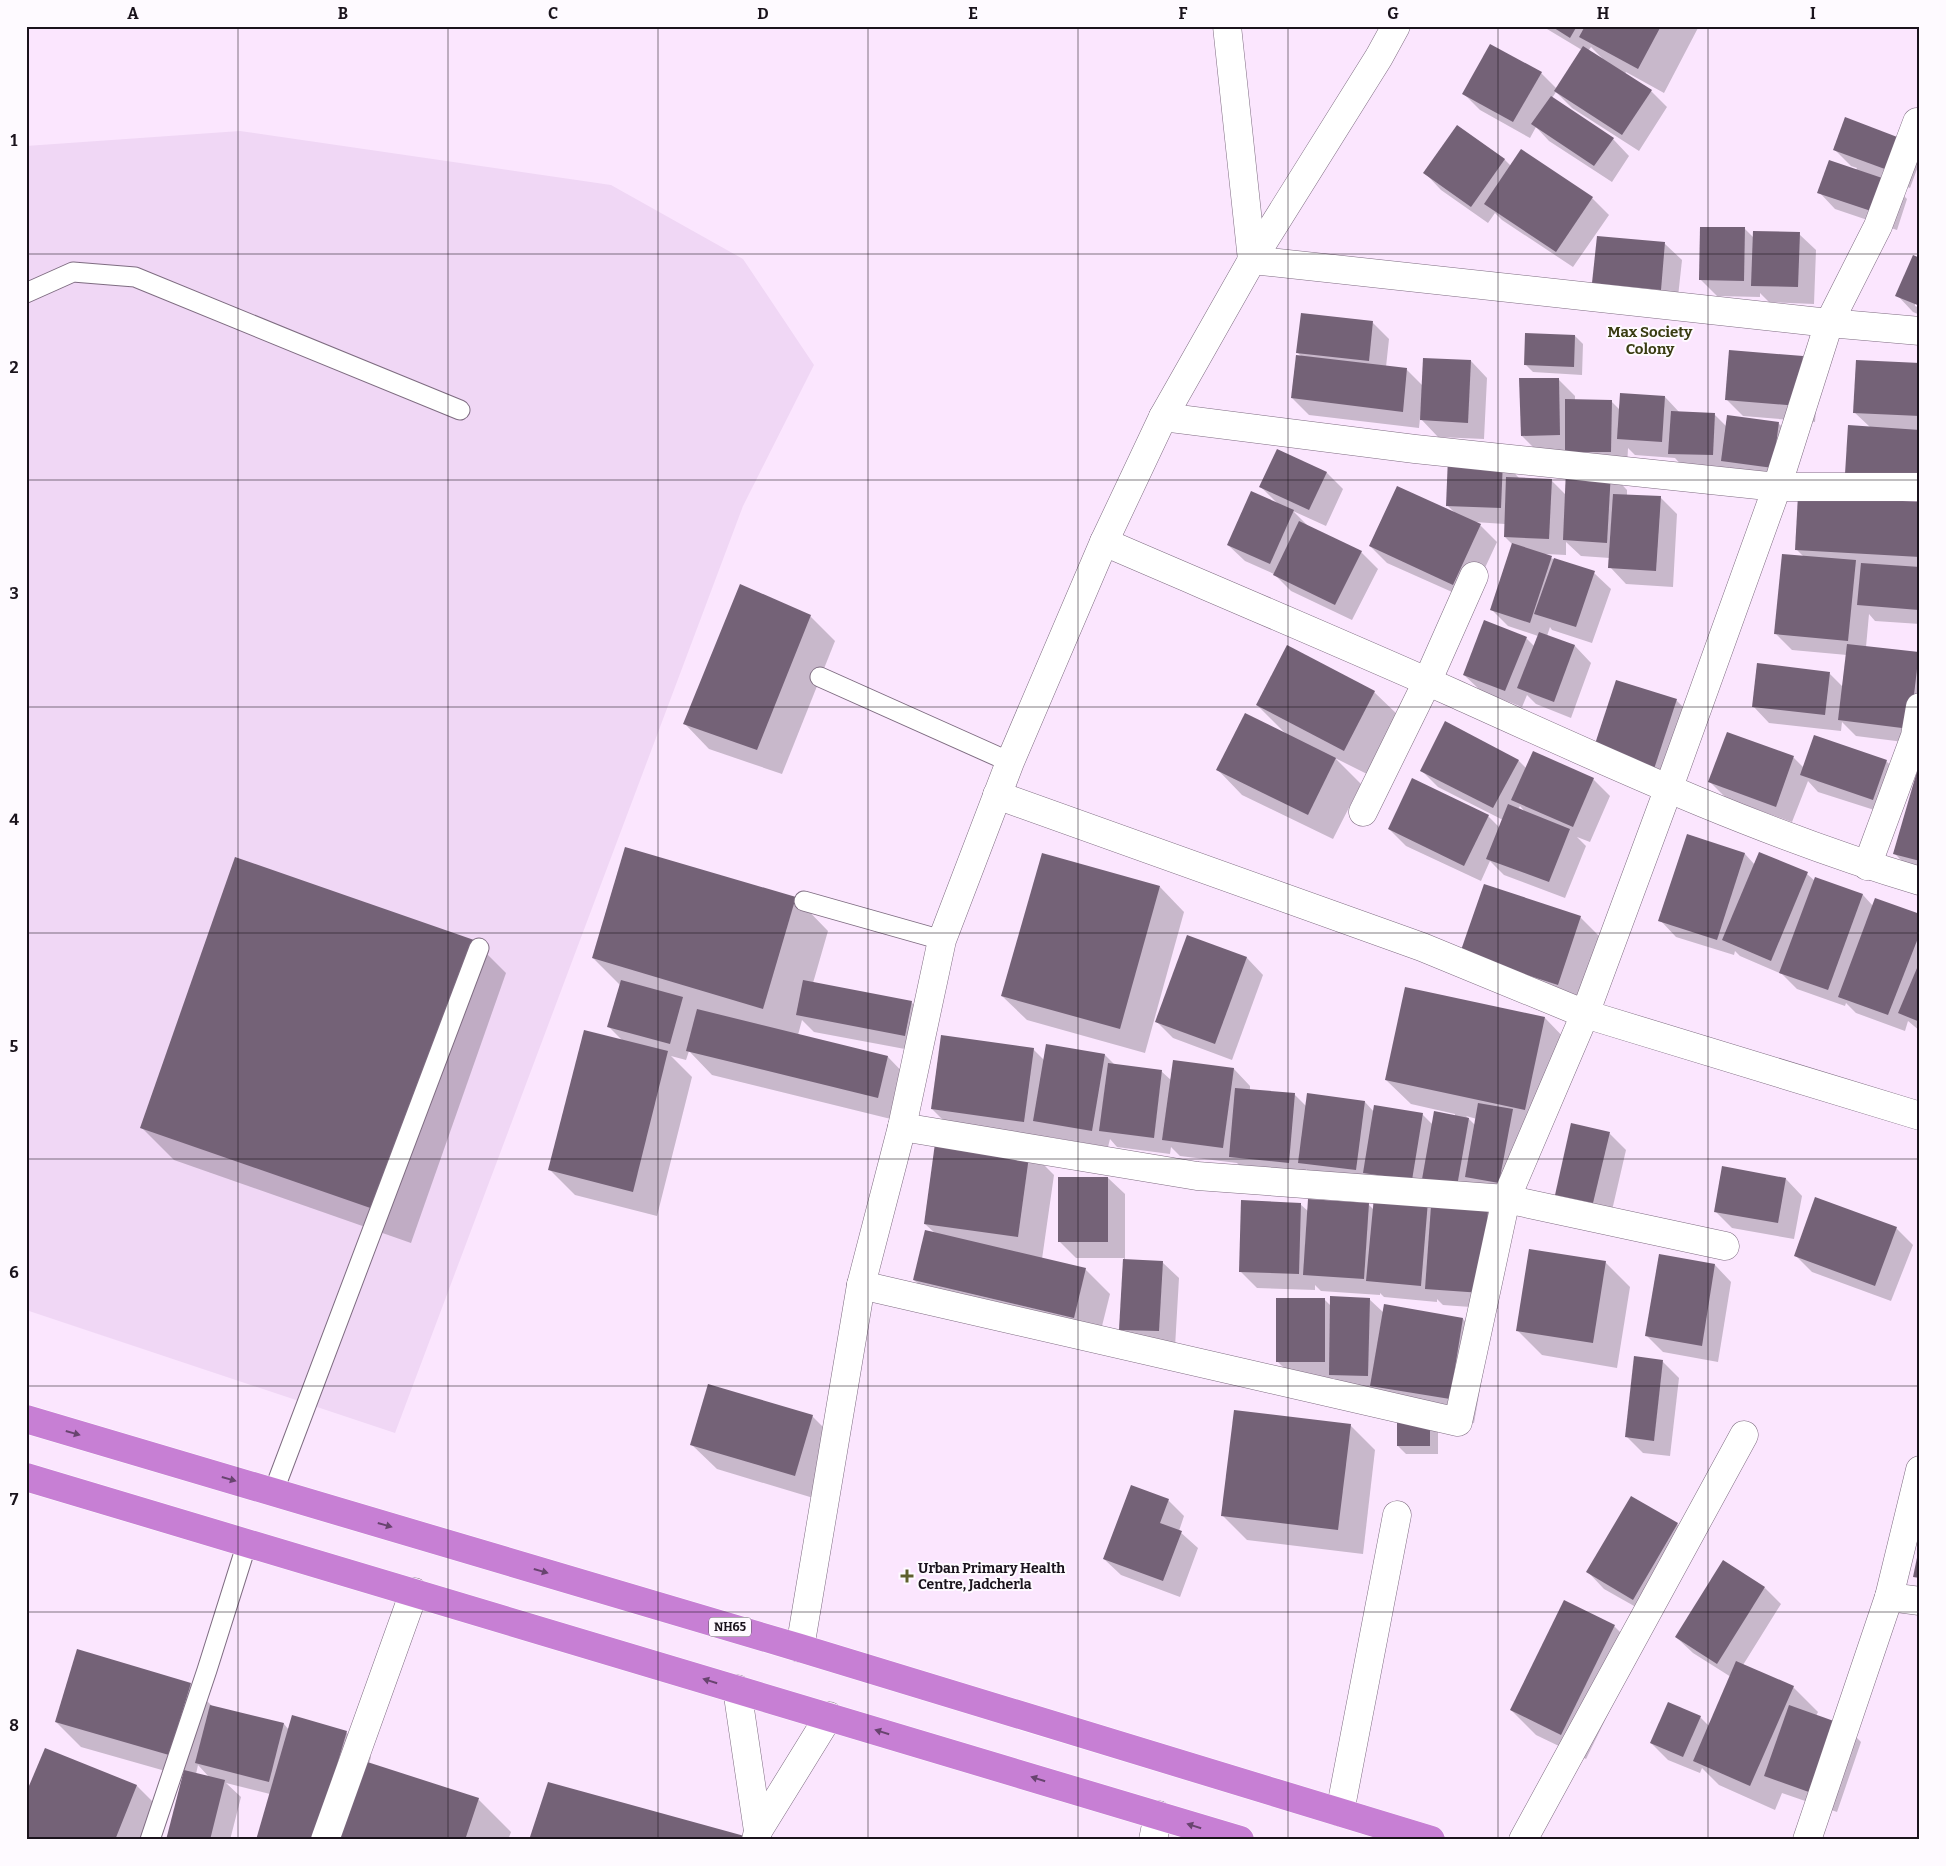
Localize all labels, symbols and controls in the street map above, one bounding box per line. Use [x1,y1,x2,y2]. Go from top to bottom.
text: A [127,4,139,23]
text: B [338,4,348,23]
text: C [548,4,558,23]
text: D [757,4,769,23]
text: E [968,4,978,23]
text: F [1179,4,1188,23]
text: G [1387,4,1399,23]
text: H [1597,4,1610,23]
text: I [1810,4,1816,23]
text: 1 [11,131,18,150]
district label: Max Society Colony [1608,323,1693,358]
text: 2 [9,358,19,377]
text: 3 [9,584,19,603]
text: 4 [9,810,19,829]
text: 5 [10,1037,19,1056]
text: 6 [9,1263,19,1282]
one-way arrow [66,1430,81,1438]
one-way arrow [221,1476,236,1484]
text: 7 [10,1490,19,1509]
one-way arrow [377,1522,392,1530]
place label: Urban Primary Health Centre, Jadcherla [918,1560,1065,1593]
one-way arrow [533,1568,548,1576]
marker: Urban Primary Health Centre, Jadcherla [900,1569,914,1583]
road number: NH65 [709,1618,751,1636]
one-way arrow [702,1676,717,1684]
text: 8 [9,1716,19,1735]
one-way arrow [875,1728,890,1736]
one-way arrow [1030,1775,1045,1783]
one-way arrow [1186,1821,1201,1829]

